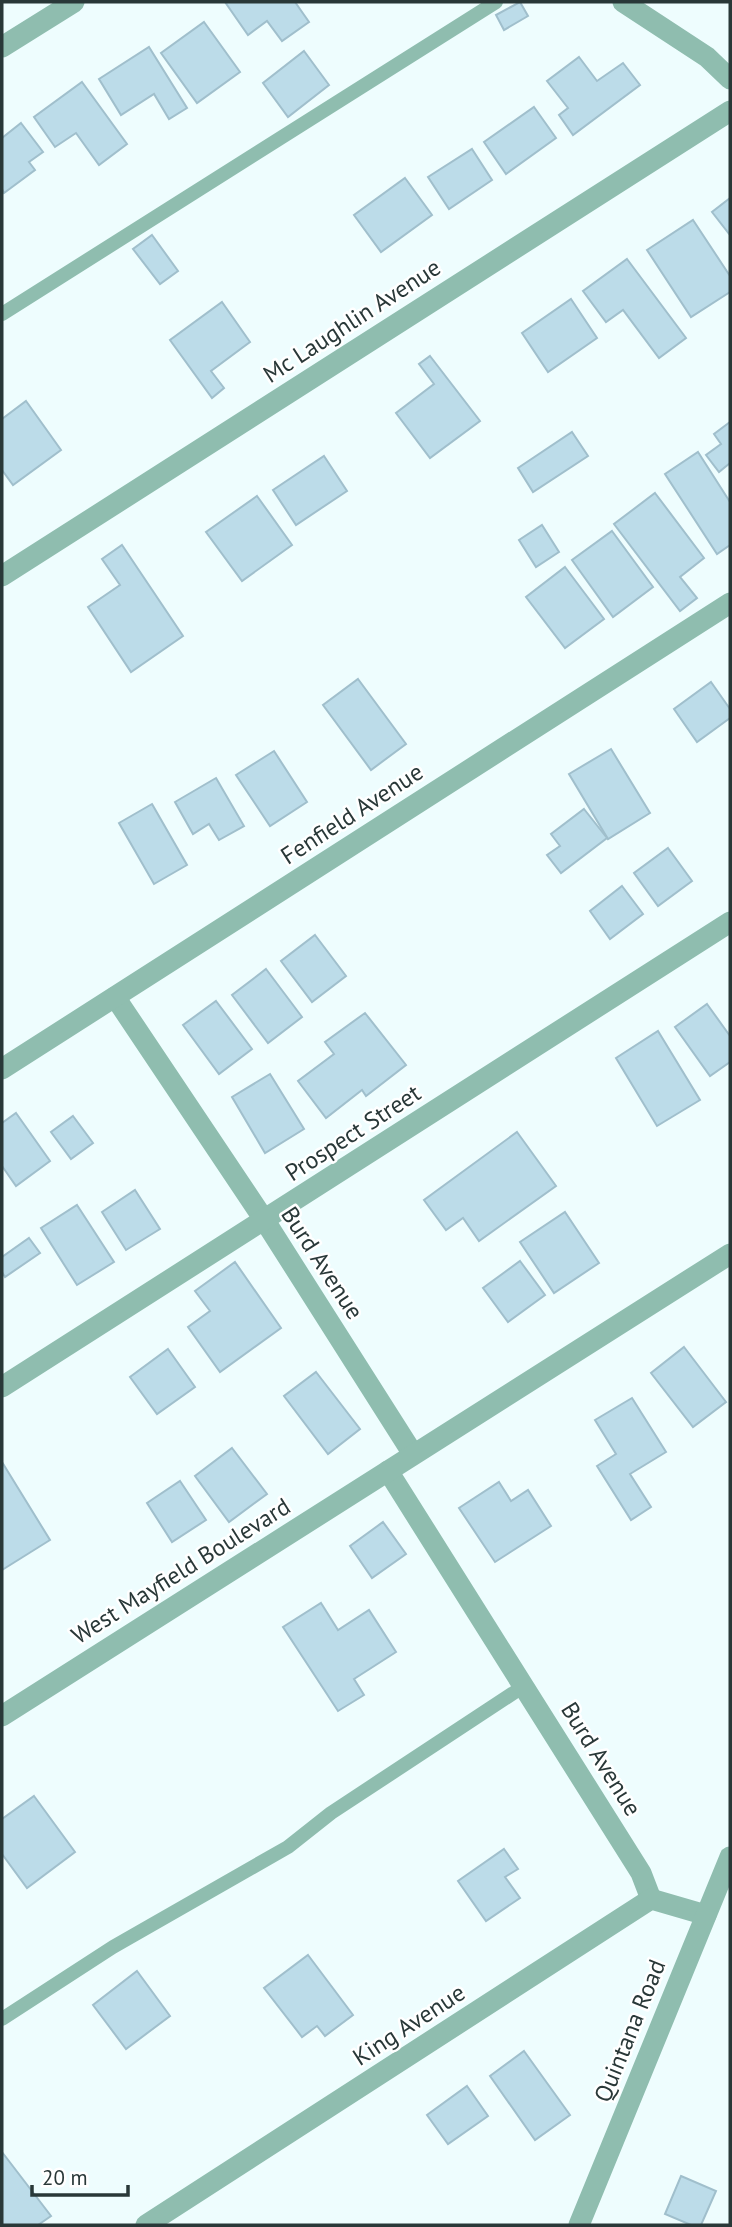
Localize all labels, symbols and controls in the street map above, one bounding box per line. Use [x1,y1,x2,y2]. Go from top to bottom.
street label: Mc Laughlin Avenue [257,252,446,390]
street label: Fenfield Avenue [275,756,429,871]
street label: Prospect Street [279,1077,426,1188]
street label: Burd Avenue [274,1200,370,1325]
street label: West Mayfield Boulevard [66,1491,296,1651]
street label: Burd Avenue [554,1696,649,1821]
street label: Quintana Road [587,1955,672,2107]
street label: King Avenue [347,1977,471,2072]
scale bar [32,2154,128,2198]
text: 20 m [42,2164,88,2191]

